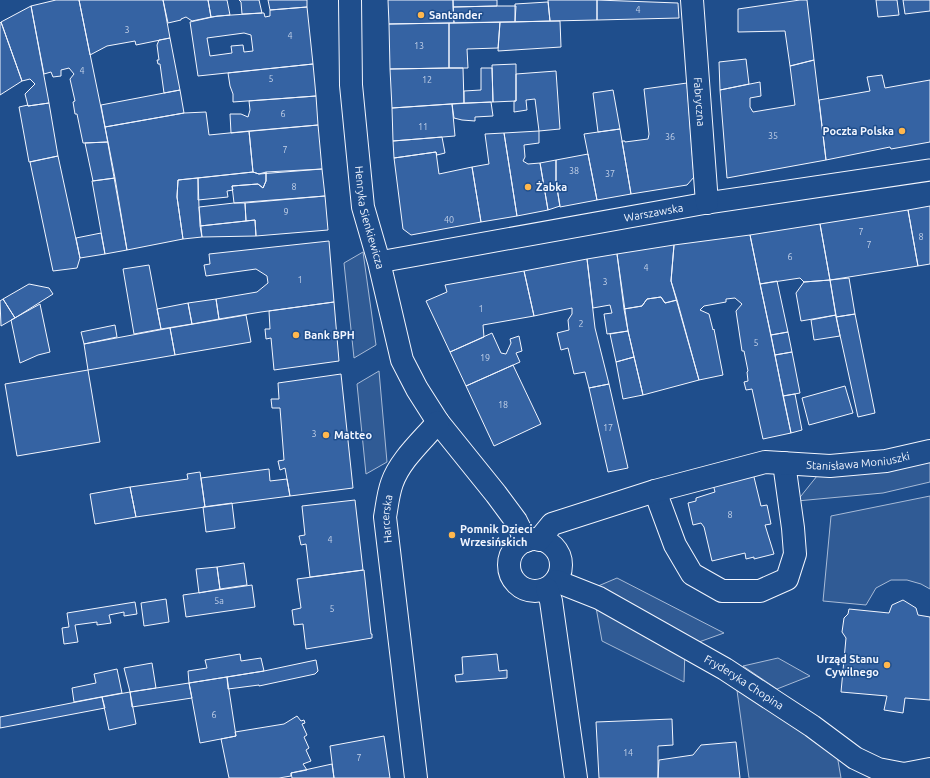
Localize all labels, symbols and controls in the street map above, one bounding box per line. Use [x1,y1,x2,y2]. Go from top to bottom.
house number: 4 [635,5,641,15]
place label: Santander [429,9,483,21]
marker: Santander [416,10,426,20]
house number: 3 [124,25,130,35]
house number: 4 [287,31,293,41]
house number: 13 [414,41,424,51]
house number: 4 [79,66,85,76]
house number: 5 [268,74,274,84]
house number: 12 [422,75,432,85]
street label: Fabryczna [692,77,707,127]
house number: 6 [280,109,286,119]
house number: 11 [418,122,428,132]
place label: Poczta Polska [823,125,894,137]
marker: Poczta Polska [897,126,907,136]
house number: 35 [768,131,778,141]
house number: 36 [665,132,675,142]
house number: 7 [282,145,288,155]
street label: Henryka Sienkiewicza [353,165,386,270]
house number: 38 [569,166,579,176]
house number: 37 [605,169,615,179]
place label: Żabka [536,181,567,193]
house number: 8 [291,182,297,192]
marker: Żabka [523,182,533,192]
street label: Warszawska [623,201,684,224]
house number: 9 [283,207,289,217]
house number: 40 [444,215,454,225]
house number: 7 [858,227,864,237]
house number: 8 [918,232,924,242]
house number: 7 [866,240,872,250]
house number: 6 [787,252,793,262]
house number: 4 [643,263,649,273]
house number: 1 [297,275,303,285]
house number: 3 [602,277,608,287]
house number: 1 [478,304,484,314]
house number: 2 [578,319,584,329]
place label: Bank BPH [304,329,355,341]
marker: Bank BPH [291,330,301,340]
house number: 5 [753,338,759,348]
house number: 19 [480,353,490,363]
house number: 18 [498,400,508,410]
house number: 17 [603,423,613,433]
house number: 3 [311,429,317,439]
place label: Matteo [334,429,372,441]
marker: Matteo [321,430,331,440]
street label: Stanisława Moniuszki [806,450,911,472]
street label: Harcerska [379,494,395,544]
house number: 8 [727,510,733,520]
place label: Pomnik Dzieci Wrzesińskich [460,523,532,548]
marker: Pomnik Dzieci Wrzesińskich [447,530,457,540]
house number: 4 [327,535,333,545]
house number: 5a [214,596,224,606]
house number: 5 [329,604,335,614]
street label: Fryderyka Chopina [702,653,786,712]
place label: Urząd Stanu Cywilnego [817,653,879,678]
marker: Urząd Stanu Cywilnego [882,660,892,670]
house number: 6 [211,710,217,720]
house number: 14 [623,748,633,758]
house number: 7 [356,753,362,763]

